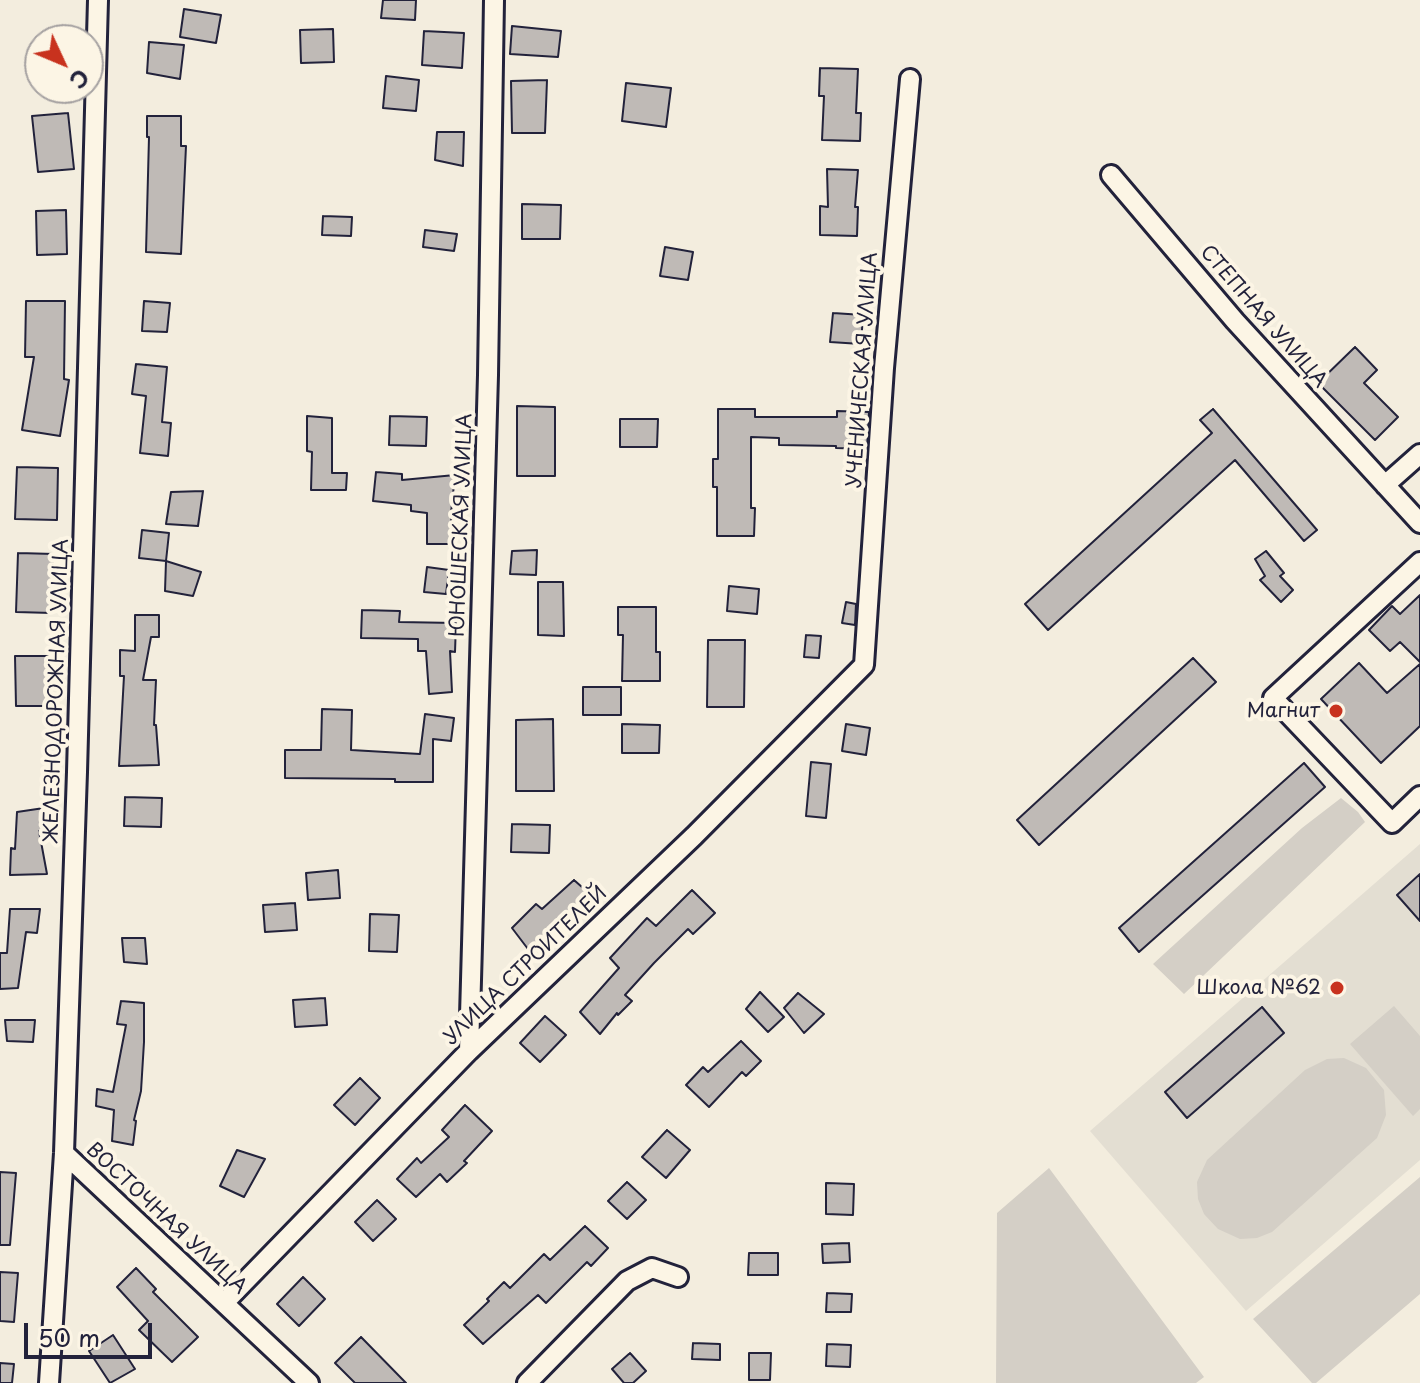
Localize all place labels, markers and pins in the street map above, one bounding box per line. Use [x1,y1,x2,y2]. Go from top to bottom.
place label: Магнит [1247,699,1320,723]
marker: Магнит [1327,702,1345,720]
place label: Школа №62 [1196,976,1321,1000]
marker: Школа №62 [1328,979,1346,997]

